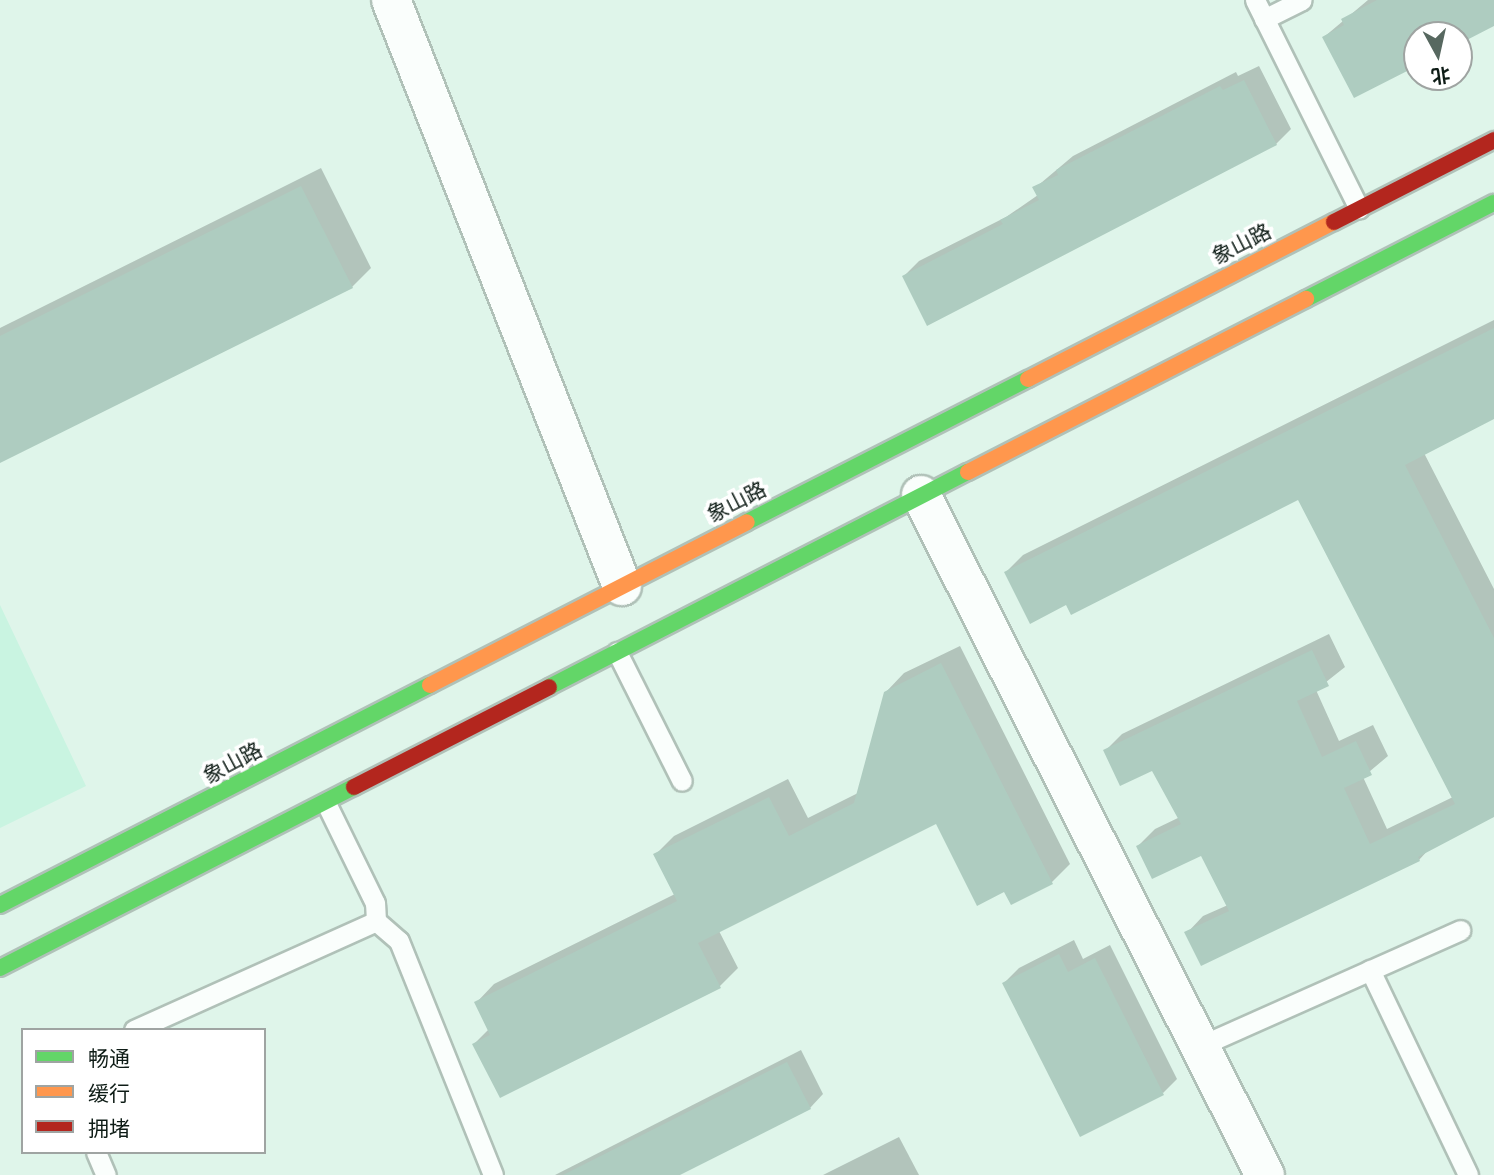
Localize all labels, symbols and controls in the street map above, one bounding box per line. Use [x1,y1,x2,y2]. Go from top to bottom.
north arrow [1403,21,1473,91]
text: 北 [1430,63,1452,87]
street label: 象山路 [1208,219,1276,271]
street label: 象山路 [703,477,771,529]
street label: 象山路 [199,738,267,790]
legend [21,1028,266,1154]
text: 畅通 [88,1047,130,1072]
text: 缓行 [88,1082,130,1107]
text: 拥堵 [88,1117,130,1142]

